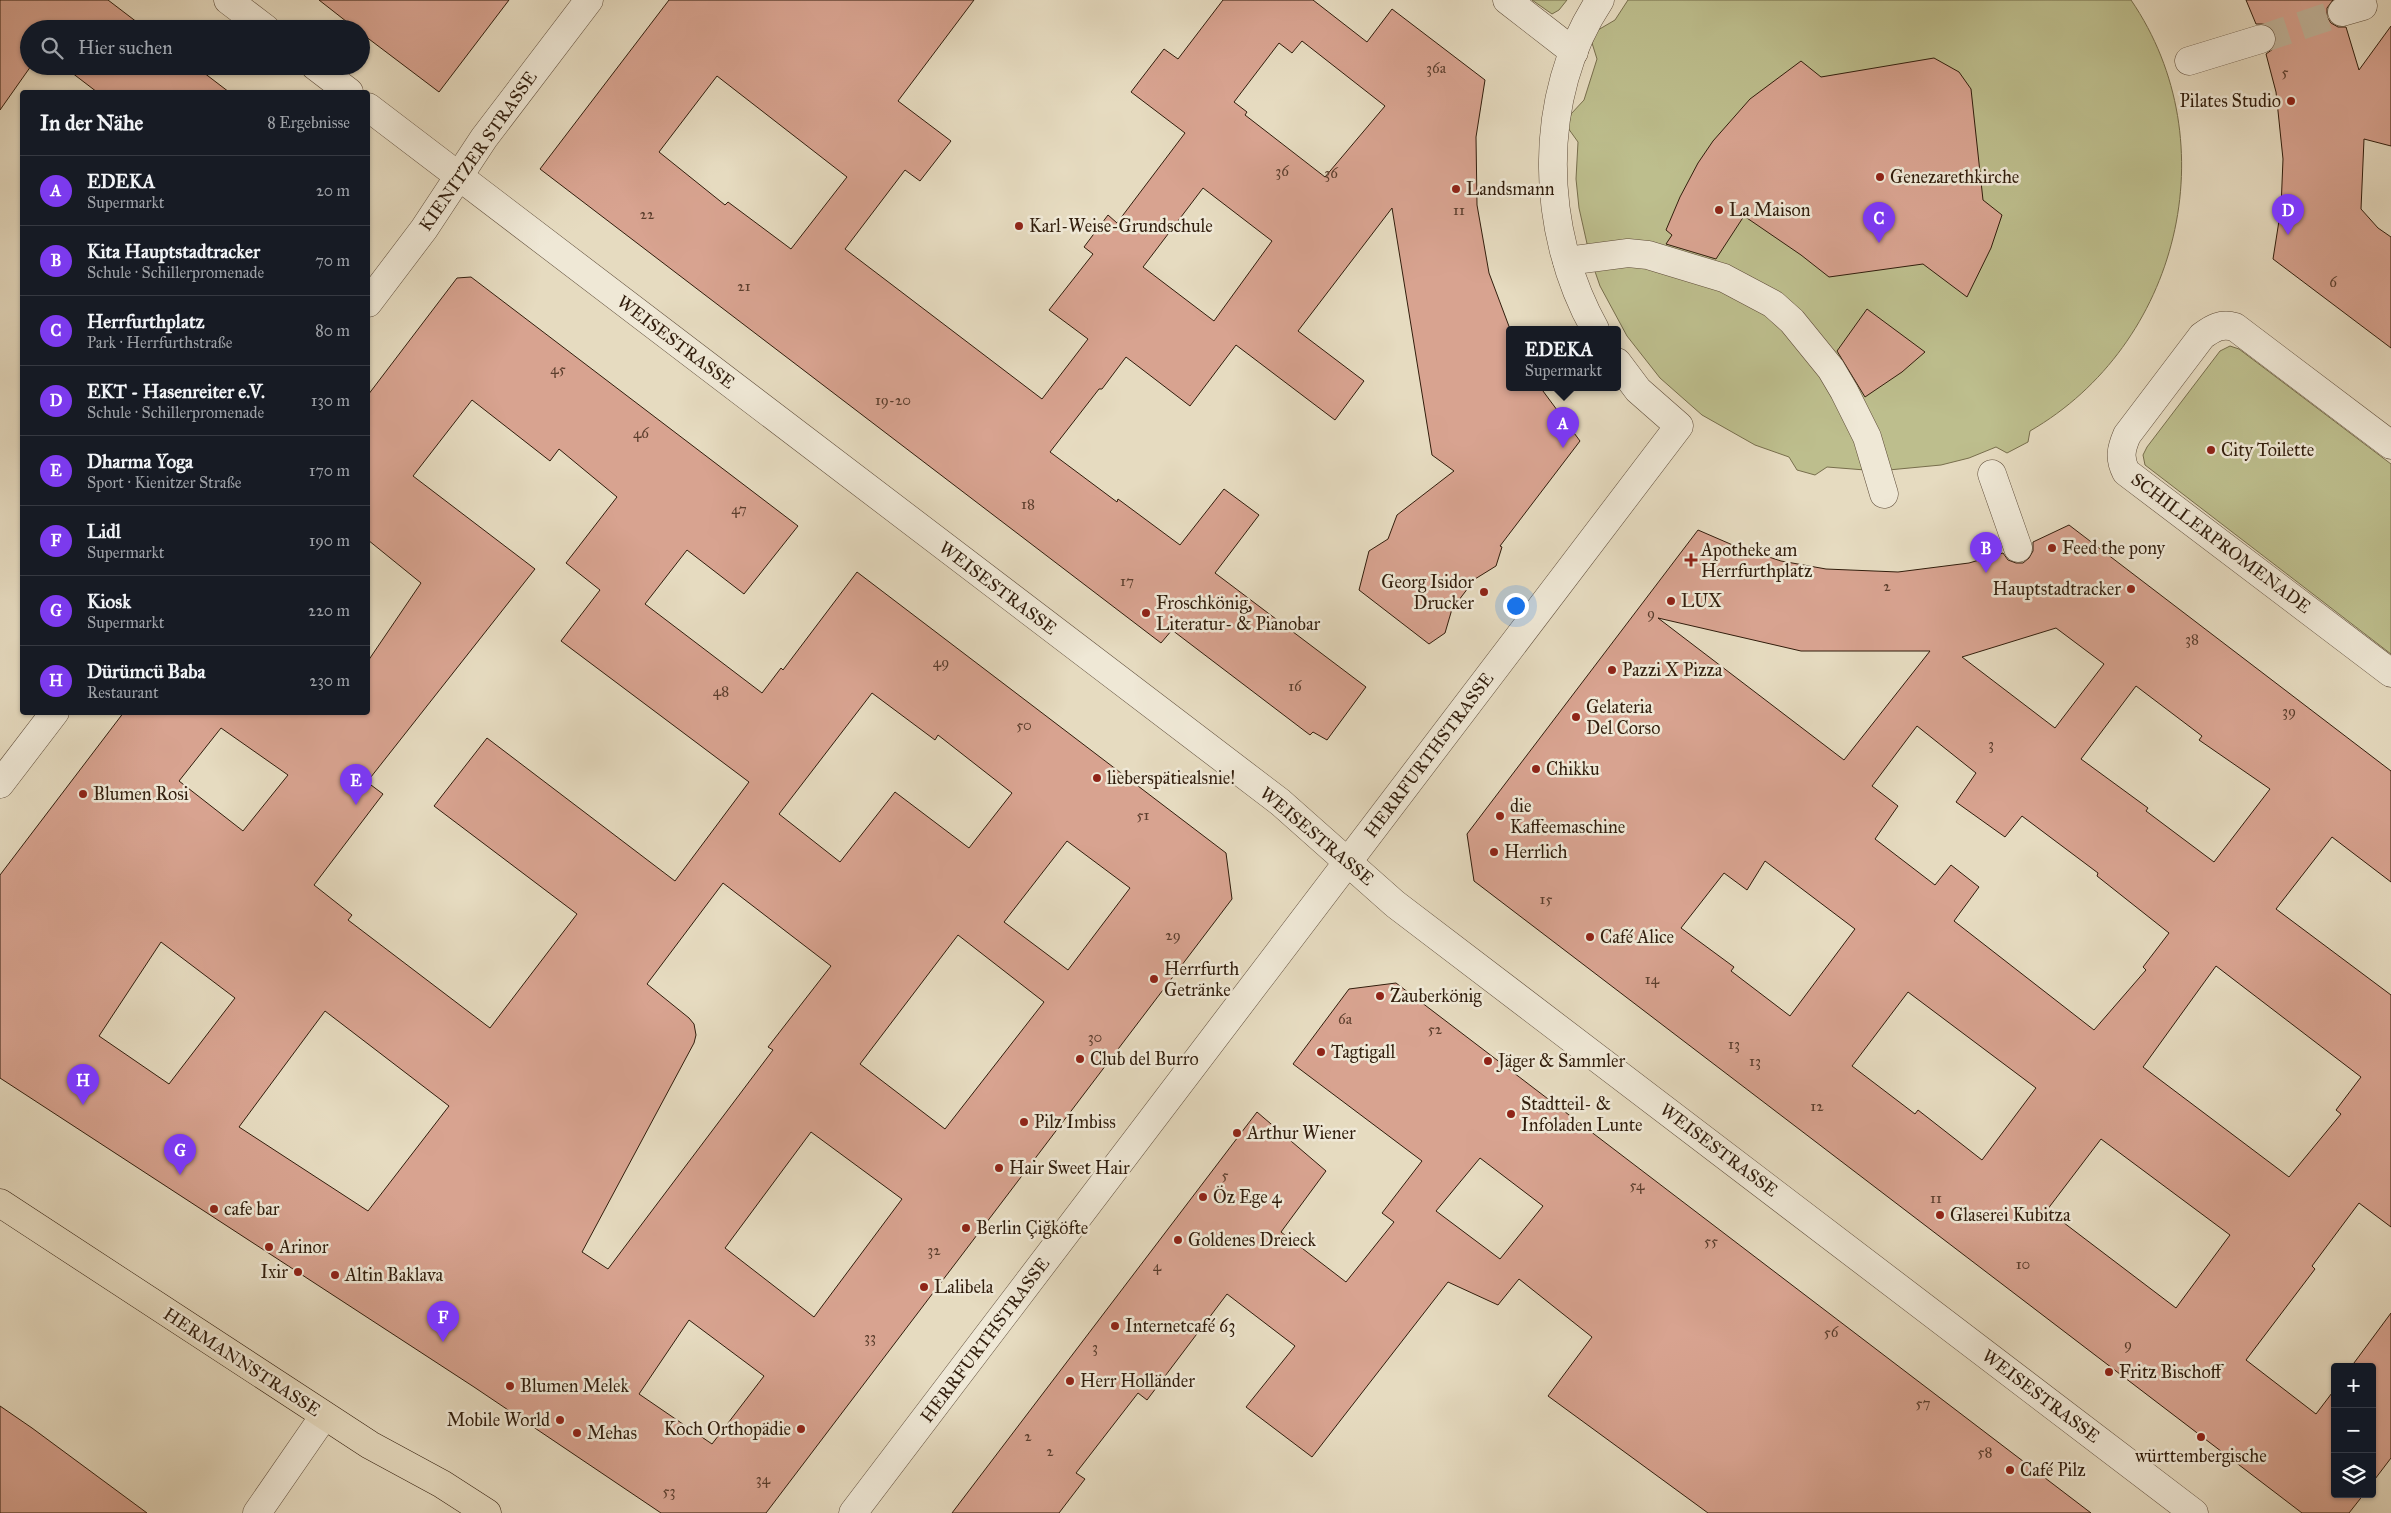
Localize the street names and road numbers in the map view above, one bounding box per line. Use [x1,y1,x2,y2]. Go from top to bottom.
street label: KIENITZER STRASSE [414,67,542,235]
street label: WEISESTRASSE [613,290,739,394]
street label: SCHILLERPROMENADE [2127,468,2315,618]
street label: WEISESTRASSE [935,536,1061,640]
street label: HERRFURTHSTRASSE [1360,668,1498,842]
street label: WEISESTRASSE [1256,782,1379,890]
street label: WEISESTRASSE [1656,1098,1782,1202]
street label: HERRFURTHSTRASSE [916,1253,1054,1427]
street label: HERMANNSTRASSE [159,1303,325,1421]
street label: WEISESTRASSE [1978,1344,2104,1448]

